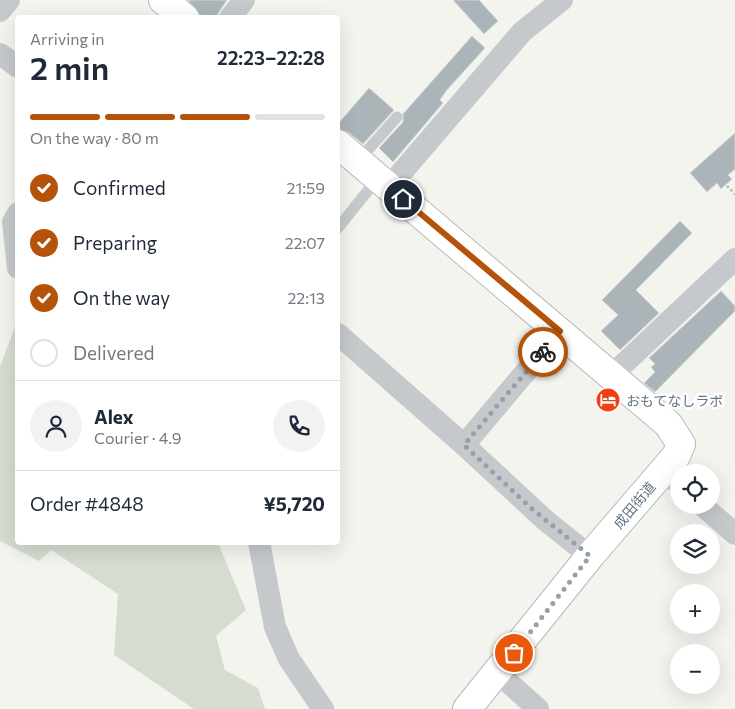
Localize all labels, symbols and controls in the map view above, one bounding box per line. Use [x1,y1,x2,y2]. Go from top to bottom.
text: Arriving in [30,29,104,48]
text: 22:23–22:28 [217,46,325,69]
text: 2 min [30,47,109,87]
text: On the way · 80 m [30,128,159,147]
icon: check [30,174,58,202]
text: Confirmed [73,176,166,199]
text: 21:59 [287,178,325,197]
pin [382,178,424,220]
icon: home [389,185,417,213]
icon: check [30,229,58,257]
text: Preparing [73,231,157,254]
text: 22:07 [285,233,325,252]
icon: check [30,284,58,312]
text: On the way [73,286,170,309]
text: 22:13 [288,288,325,307]
courier [518,327,568,377]
icon: bike [529,338,557,366]
text: Delivered [73,341,154,364]
hotel icon: おもてなしラボ [595,387,621,413]
place label: おもてなしラボ [626,392,723,409]
button: person [30,400,82,452]
button: phone [273,400,325,452]
text: Alex [94,405,134,428]
text: Courier · 4.9 [94,428,181,447]
map controls [670,464,720,694]
button: locate [670,464,720,514]
street label: 成田街道 [609,478,659,532]
text: Order #4848 [30,492,144,515]
text: ¥5,720 [264,492,325,515]
button: layers [670,524,720,574]
button: + [670,584,720,634]
pin [493,632,535,674]
icon: bag [500,639,528,667]
button: − [670,644,720,694]

